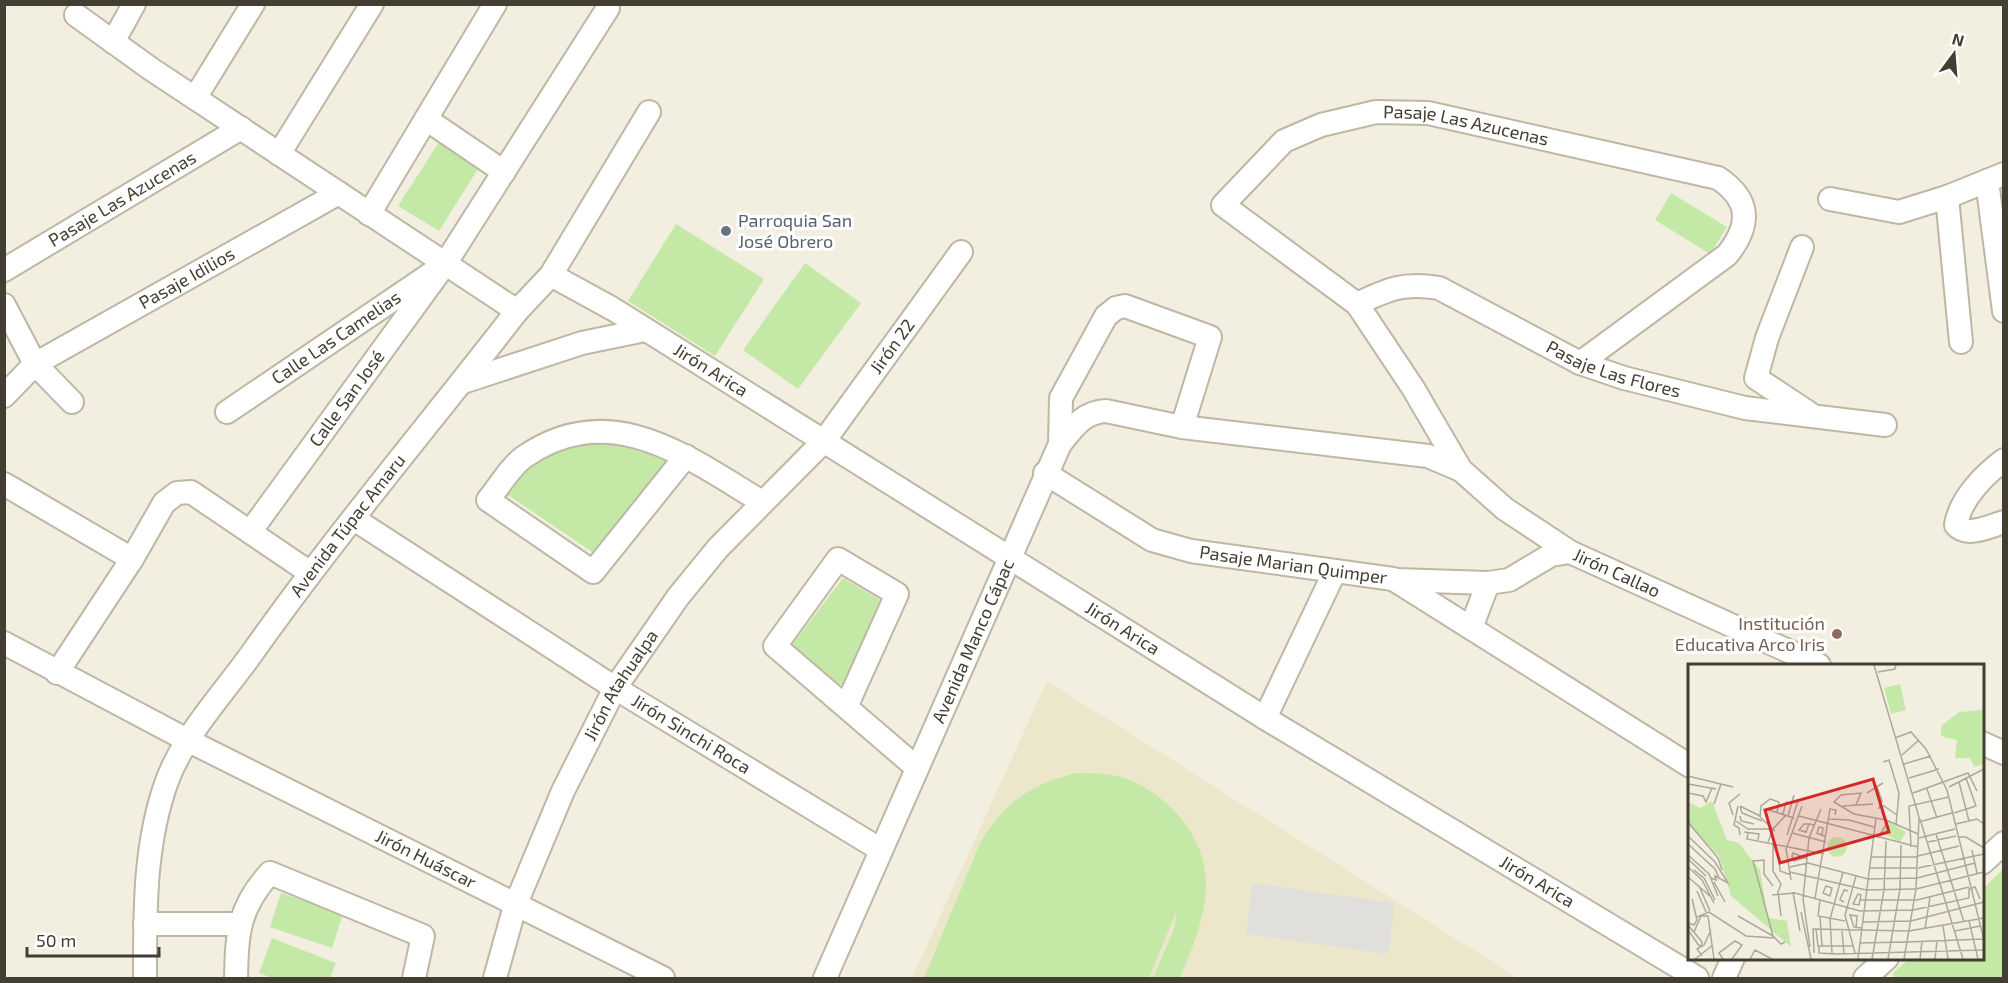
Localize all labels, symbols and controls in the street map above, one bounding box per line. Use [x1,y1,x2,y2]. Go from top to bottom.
north arrow [1924,24,1984,84]
text: N [1950,28,1966,50]
street label: Pasaje Las Azucenas [1383,100,1551,150]
street label: Pasaje Las Azucenas [44,146,200,251]
place label: Parroquia San José Obrero [738,209,852,252]
marker: Parroquia San José Obrero [719,224,733,238]
street label: Pasaje Idilios [135,242,238,313]
street label: Calle Las Camelias [267,286,405,389]
street label: Jirón 22 [864,314,919,378]
street label: Pasaje Las Flores [1543,335,1683,402]
street label: Jirón Arica [670,338,752,401]
street label: Calle San José [304,345,389,451]
street label: Avenida Túpac Amaru [285,449,410,601]
street label: Pasaje Marian Quimper [1198,540,1389,588]
street label: Jirón Callao [1570,543,1664,602]
street label: Avenida Manco Cápac [926,555,1018,726]
street label: Jirón Arica [1082,596,1164,659]
place label: Institución Educativa Arco Iris [1675,612,1825,655]
street label: Jirón Atahualpa [578,625,662,744]
marker: Institución Educativa Arco Iris [1830,627,1844,641]
inset map [1688,664,1984,959]
street label: Jirón Sinchi Roca [628,689,755,778]
street label: Jirón Huáscar [372,824,480,893]
street label: Jirón Arica [1496,850,1579,912]
scale bar [27,920,159,958]
text: 50 m [36,929,76,951]

